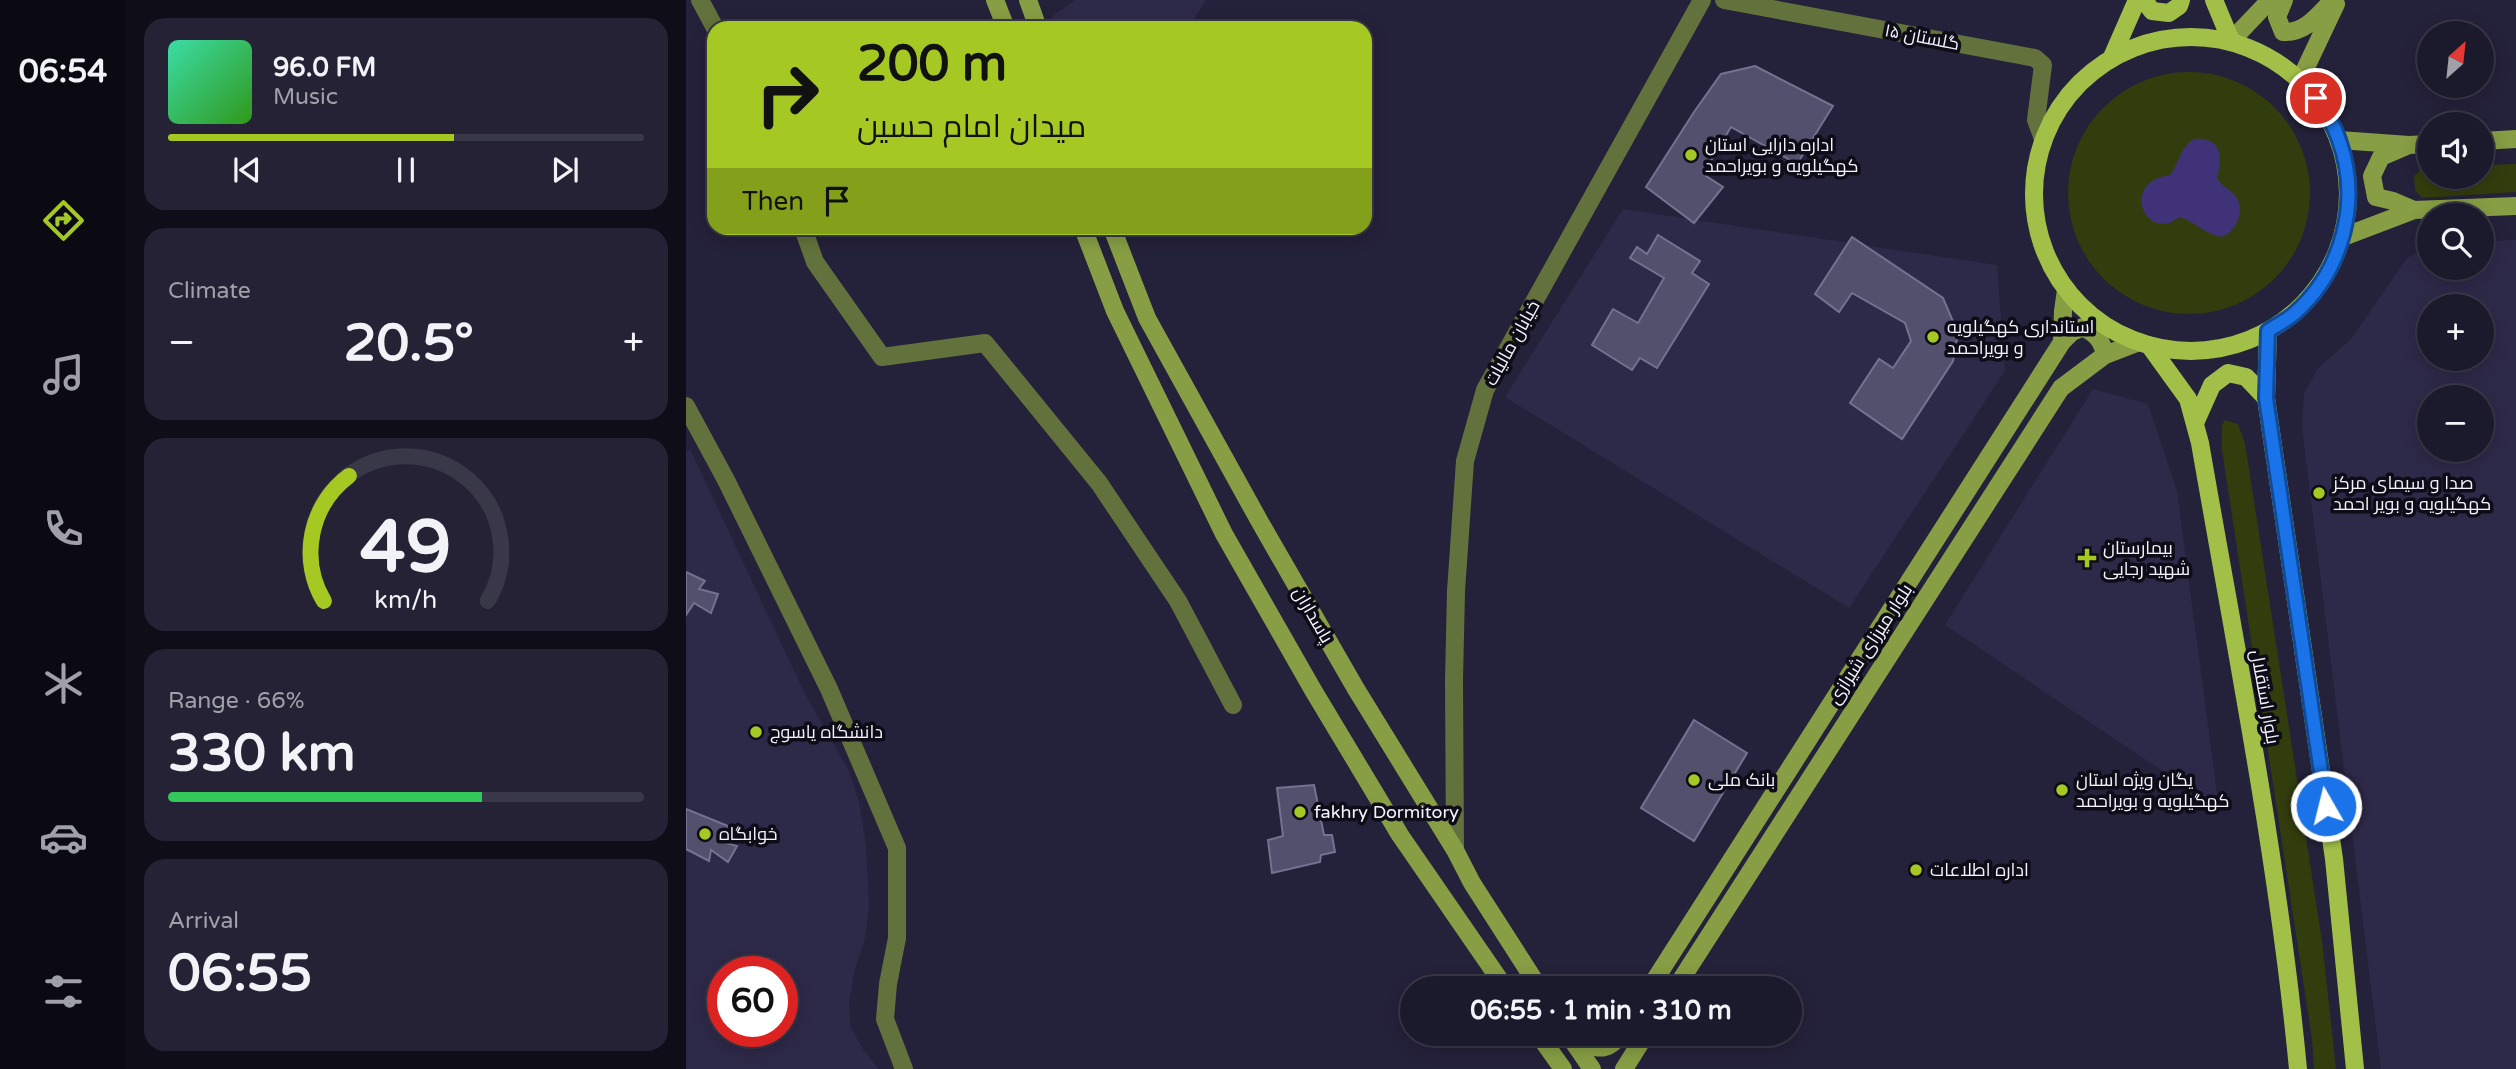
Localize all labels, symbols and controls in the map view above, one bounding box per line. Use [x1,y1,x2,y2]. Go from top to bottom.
street label: گلستان ۱۵ [1883,19,1961,55]
north arrow [2417,21,2494,98]
map controls [2417,21,2494,462]
text: 200 m [857,35,1007,94]
icon: right [742,49,833,140]
text: 96.0 FM [273,52,376,83]
text: 06:54 [19,53,107,91]
pin [2286,68,2346,128]
icon: arrive [2297,79,2335,117]
text: Music [273,83,338,111]
text: میدان امام حسین [857,108,1086,146]
button: sound [2417,112,2494,189]
place label: اداره دارایی استان کهگیلویه و بویراحمد [1705,134,1859,177]
marker: اداره دارایی استان کهگیلویه و بویراحمد [1683,147,1699,163]
icon: previous [228,151,266,189]
icon: pause [387,151,425,189]
icon: next [546,151,584,189]
icon: arrive [818,182,856,220]
text: Then [742,186,804,217]
icon: directions [39,196,88,245]
button: search [2417,203,2494,280]
text: Climate [168,277,251,305]
button: + [2417,294,2494,371]
street label: خیابان مالیات [1480,297,1544,389]
text: 20.5° [344,312,474,375]
place label: استانداری کهگیلویه و بویراحمد [1947,316,2094,359]
text: − [168,320,195,366]
text: + [623,320,644,366]
marker: استانداری کهگیلویه و بویراحمد [1925,329,1941,345]
icon: music [39,350,88,399]
button: − [2417,385,2494,462]
place label: صدا و سیمای مرکز کهگیلویه و بویر احمد [2332,472,2491,515]
marker: صدا و سیمای مرکز کهگیلویه و بویر احمد [2311,485,2327,501]
icon: phone [39,504,88,553]
text: 49 [360,504,452,592]
place label: بیمارستان شهید رجایی [2103,537,2190,580]
marker: بیمارستان شهید رجایی [2077,548,2097,568]
street label: بلوار میرزای شیرازی [1823,580,1917,708]
street label: پاسداران [1287,583,1338,648]
text: km/h [375,584,437,614]
street label: بلوار استقلال [2246,648,2284,746]
icon: climate [39,659,88,708]
text: Range · 66% [168,687,304,715]
place label: دانشگاه یاسوج [770,721,883,744]
text: 330 km [168,722,356,785]
marker: دانشگاه یاسوج [748,724,764,740]
place label: بانک ملی [1708,769,1775,791]
place label: یگان ویژه استان کهگیلویه و بویراحمد [2076,769,2230,812]
position arrow [2289,769,2363,843]
marker: بانک ملی [1686,772,1702,788]
marker: یگان ویژه استان کهگیلویه و بویراحمد [2054,782,2070,798]
place label: fakhry Dormitory [1314,801,1459,823]
marker: fakhry Dormitory [1292,804,1308,820]
icon: car [39,813,88,862]
place label: خوابگاه [719,823,778,845]
marker: خوابگاه [697,826,713,842]
place label: اداره اطلاعات [1930,859,2029,881]
marker: اداره اطلاعات [1908,862,1924,878]
text: Arrival [168,907,239,935]
text: 06:55 [168,942,312,1005]
speed limit sign: 60 [707,956,798,1047]
icon: filters [39,967,88,1016]
text: 06:55 · 1 min · 310 m [1470,995,1732,1026]

